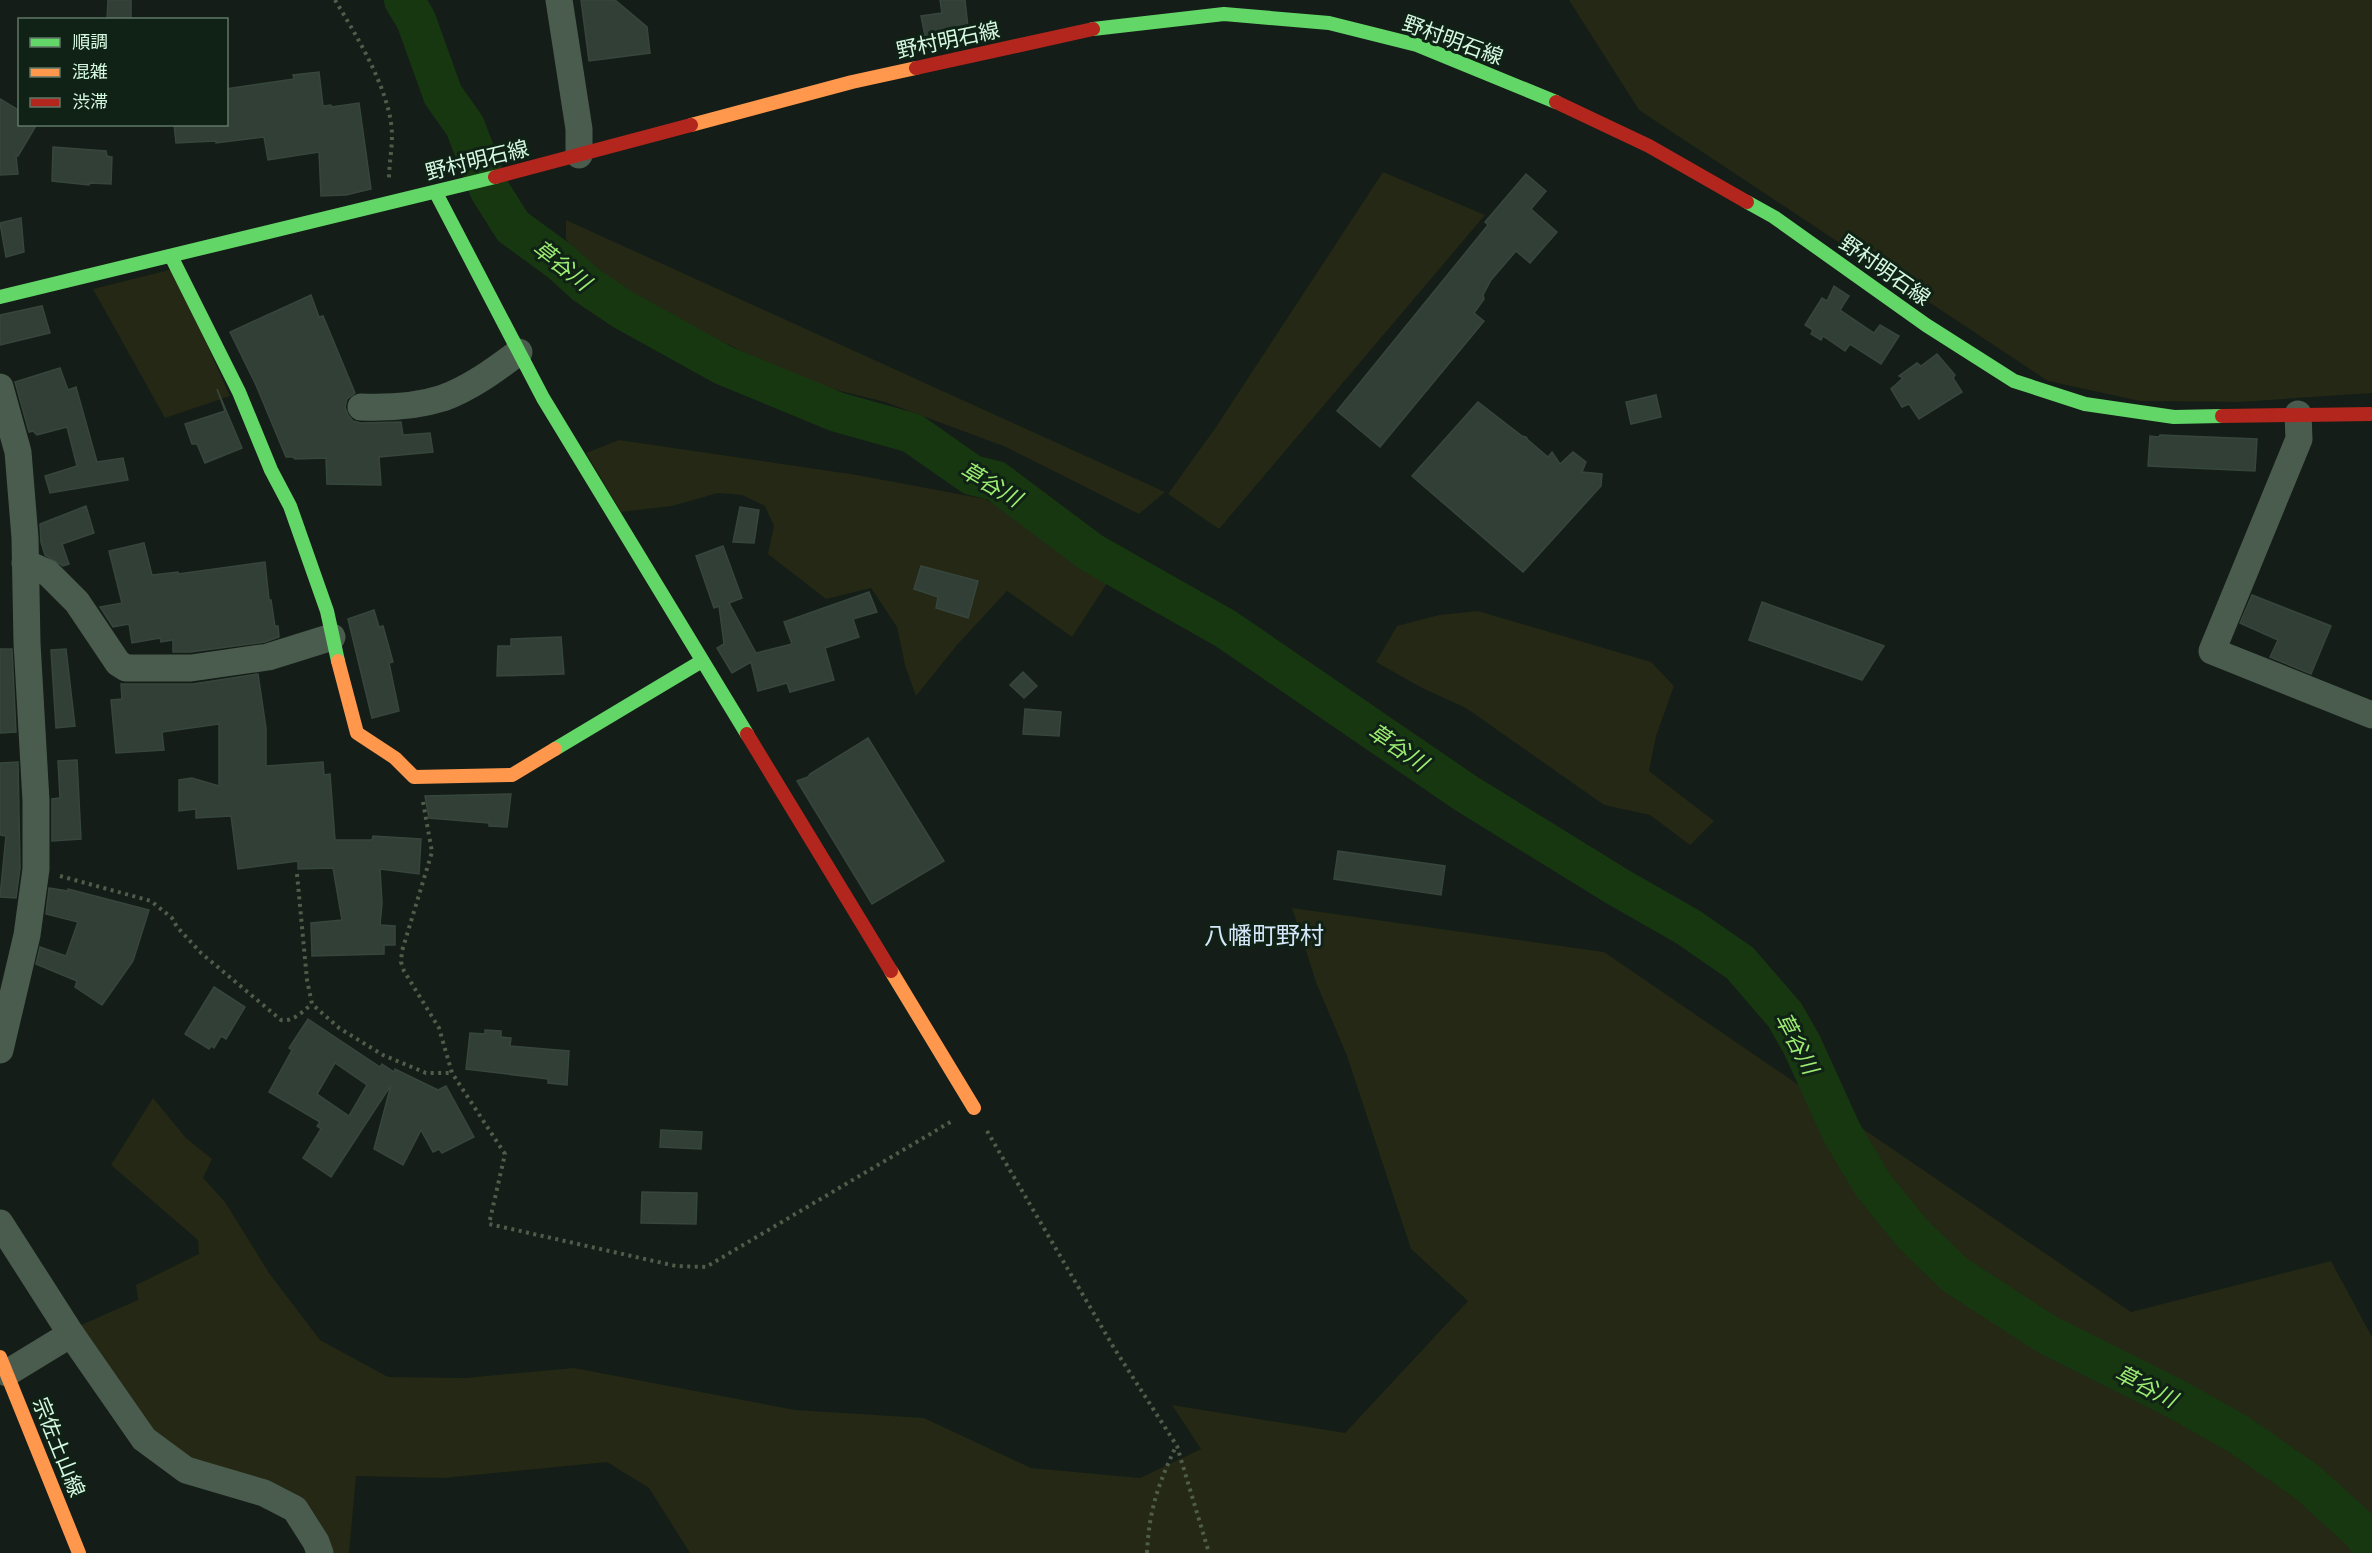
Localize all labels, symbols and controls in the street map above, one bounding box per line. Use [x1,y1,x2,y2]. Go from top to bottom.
street label: 野村明石線 [1399,9,1507,71]
street label: 野村明石線 [894,16,1002,64]
legend [18,18,228,126]
text: 順調 [72,30,108,53]
text: 混雑 [72,60,108,83]
text: 渋滞 [72,90,108,113]
street label: 野村明石線 [423,134,531,186]
street label: 野村明石線 [1834,229,1936,311]
water label: 草谷川 [527,234,598,298]
water label: 草谷川 [955,455,1028,514]
water label: 草谷川 [1363,717,1435,778]
district label: 八幡町野村 [1204,920,1324,951]
water label: 草谷川 [1769,1007,1826,1080]
water label: 草谷川 [2110,1359,2184,1414]
street label: 宗佐土山線 [27,1393,91,1501]

